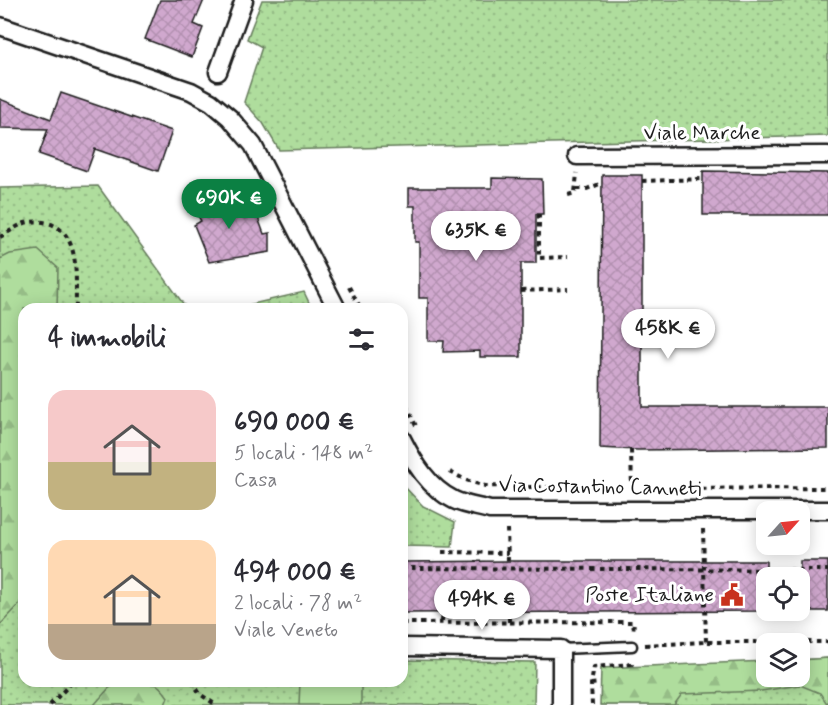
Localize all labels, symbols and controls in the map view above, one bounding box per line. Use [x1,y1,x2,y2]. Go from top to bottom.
street label: Viale Marche [643,119,761,147]
pin: 690K € [180,179,278,230]
text: 690K € [196,185,262,212]
pin: 635K € [427,211,525,262]
text: 635K € [445,217,507,244]
pin: 458K € [619,309,717,360]
text: 458K € [635,315,701,342]
text: 4 immobili [48,322,166,356]
icon: filters [345,323,378,356]
text: 690 000 € [234,406,355,440]
icon: home [96,414,168,486]
text: 5 locali · 148 m² [234,440,373,467]
text: Casa [234,467,277,494]
street label: Via Costantino Canneti [498,471,702,503]
north arrow [756,501,810,555]
map controls [756,501,810,687]
text: 494 000 € [234,556,356,590]
icon: home [96,564,168,636]
button: locate [756,567,810,621]
pin: 494K € [433,580,531,631]
place label: Poste Italiane [585,581,714,609]
public building icon: Poste Italiane [719,582,745,608]
text: 494K € [448,586,516,613]
text: 2 locali · 78 m² [234,590,362,617]
text: Viale Veneto [234,617,338,644]
button: layers [756,633,810,687]

